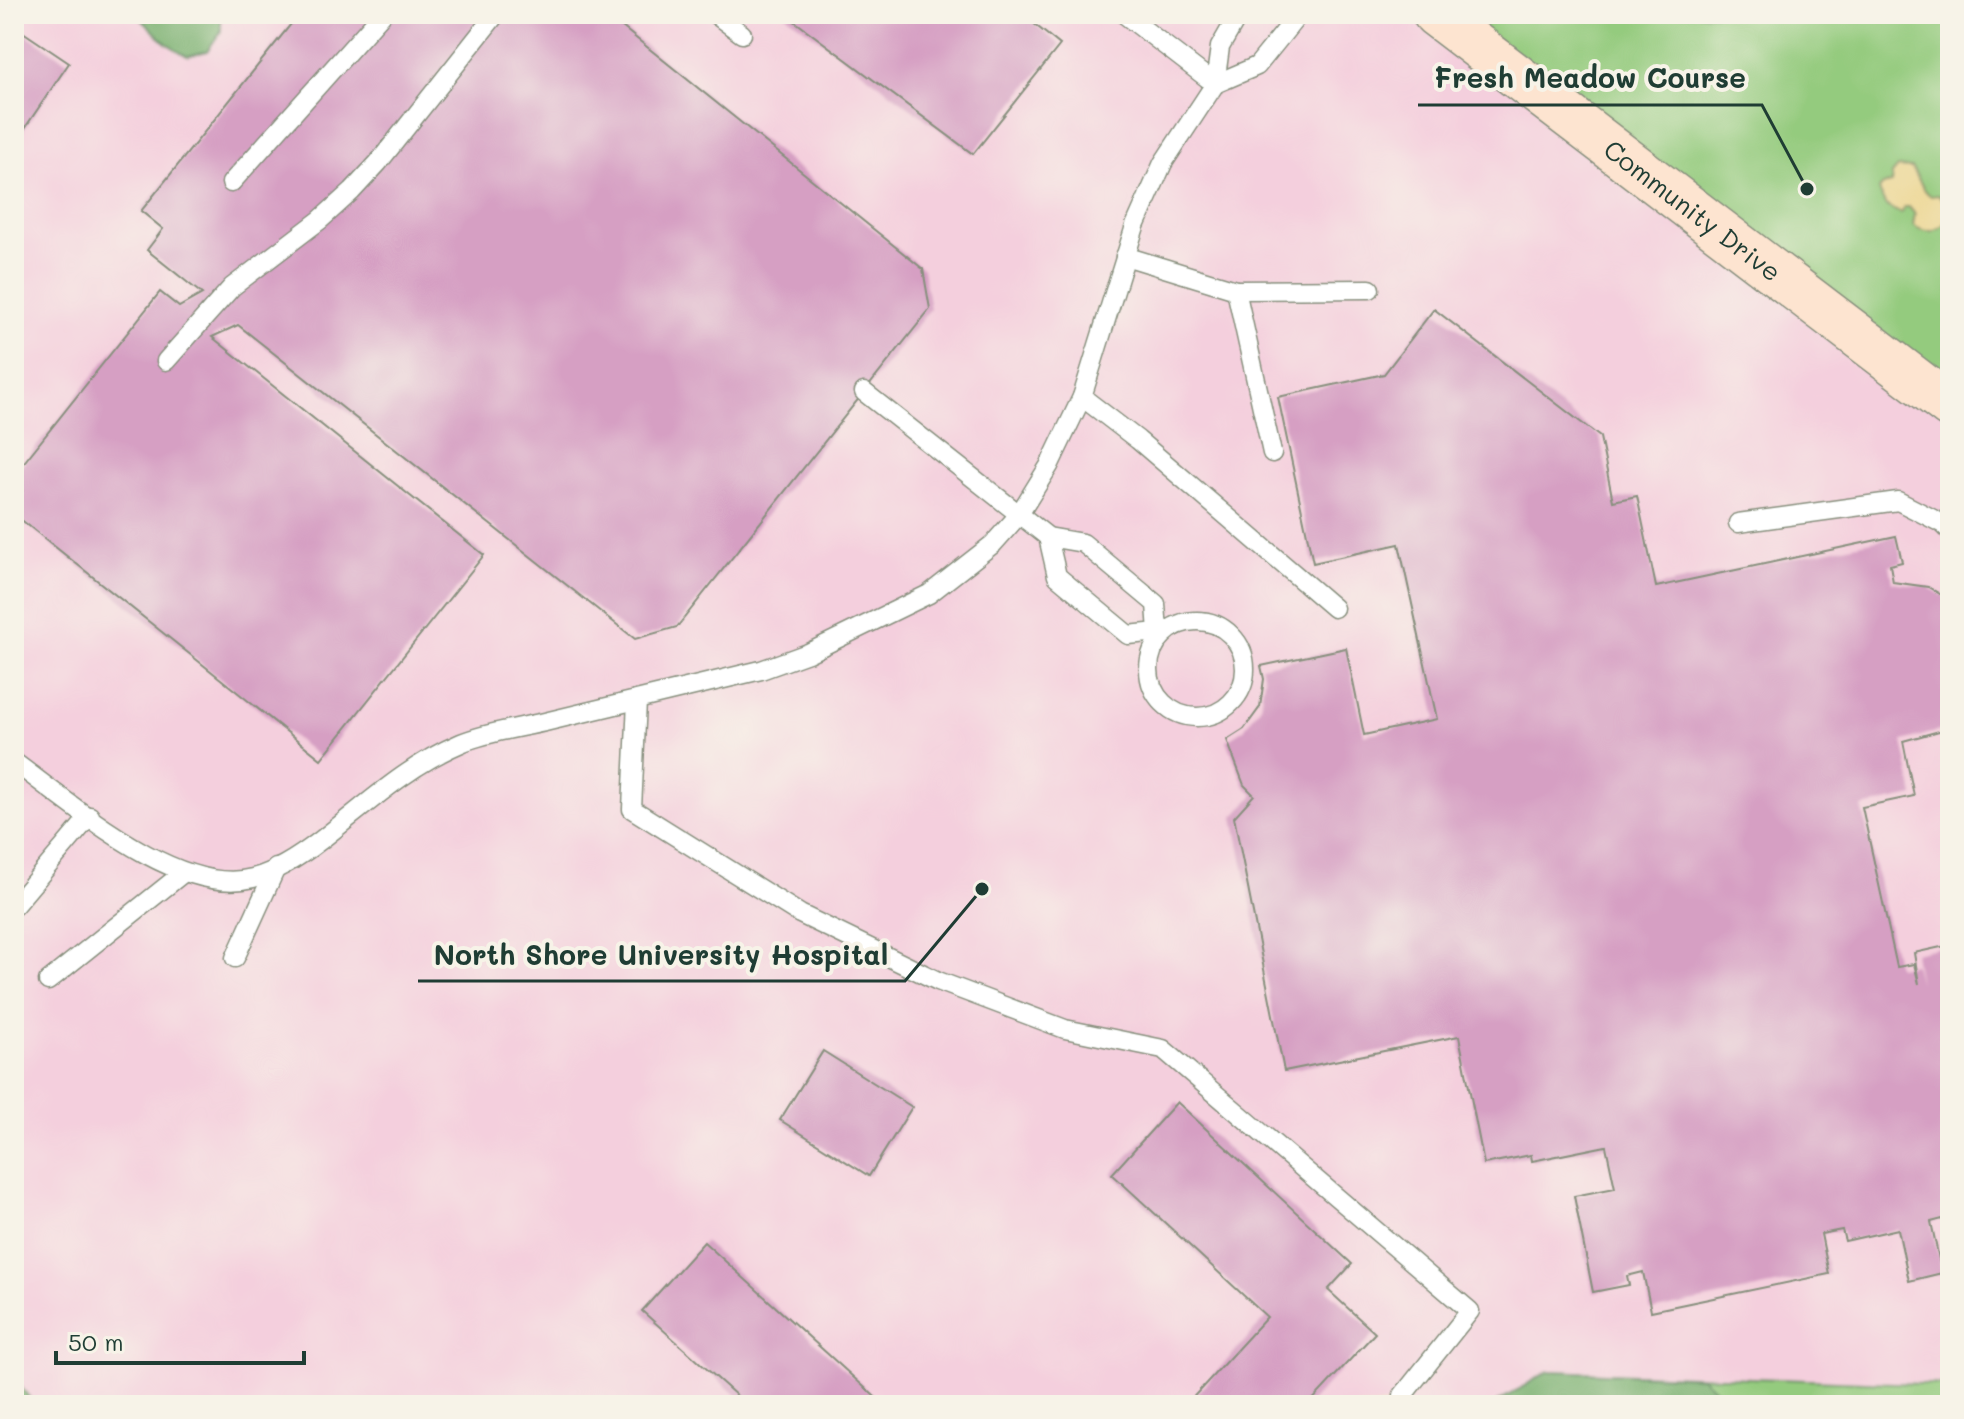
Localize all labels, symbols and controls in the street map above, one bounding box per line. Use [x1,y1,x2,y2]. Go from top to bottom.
callout: Fresh Meadow Course [1418,53,1762,105]
text: Fresh Meadow Course [1434,59,1746,95]
street label: Community Drive [1597,132,1788,289]
callout: North Shore University Hospital [418,929,905,981]
text: North Shore University Hospital [434,936,888,973]
scale bar [56,1315,304,1365]
text: 50 m [68,1326,124,1357]

